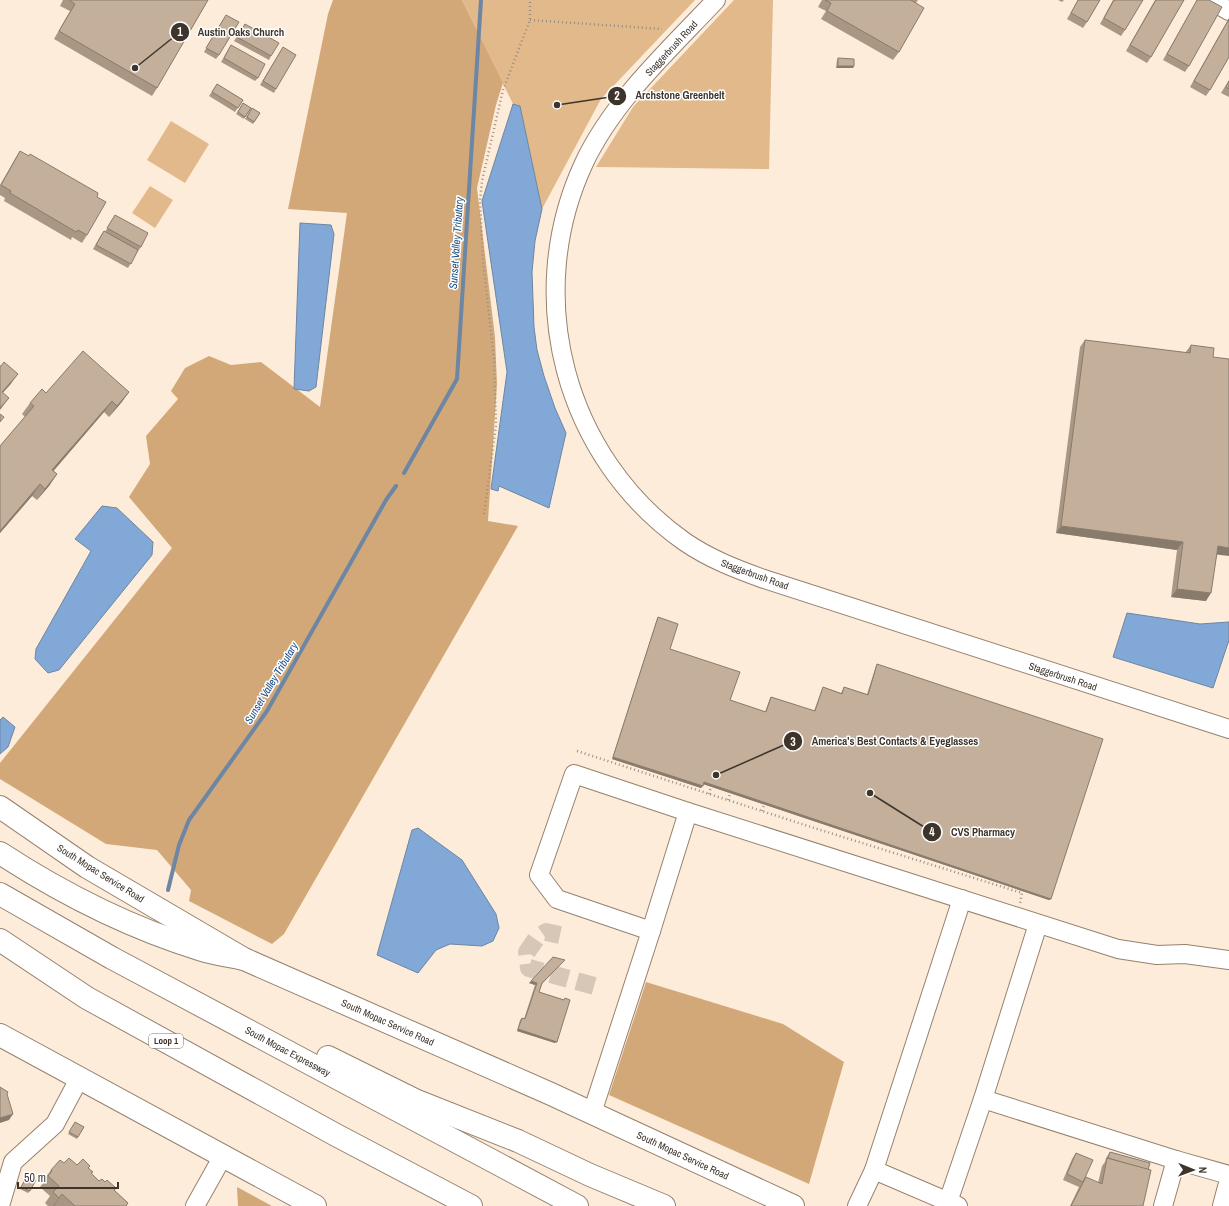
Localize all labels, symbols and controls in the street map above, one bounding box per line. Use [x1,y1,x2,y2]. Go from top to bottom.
street label: Staggerbrush Road [642,18,700,79]
callout: Austin Oaks Church [170,20,293,43]
text: 1 [177,24,183,40]
text: Austin Oaks Church [198,25,284,39]
callout: Archstone Greenbelt [607,84,732,107]
text: 2 [614,88,620,104]
text: Archstone Greenbelt [635,88,725,102]
water label: Sunset Valley Tributary [446,196,466,290]
street label: Staggerbrush Road [719,556,790,593]
water label: Sunset Valley Tributary [241,639,301,726]
street label: Staggerbrush Road [1027,659,1099,694]
callout: America's Best Contacts & Eyeglasses [783,730,986,753]
text: 3 [790,734,796,750]
text: America's Best Contacts & Eyeglasses [812,734,978,748]
callout: CVS Pharmacy [922,820,1023,843]
text: 4 [929,824,935,840]
text: CVS Pharmacy [951,825,1015,839]
street label: South Mopac Service Road [55,841,147,906]
street label: South Mopac Service Road [339,996,436,1049]
street label: South Mopac Expressway [243,1023,333,1080]
road number: Loop 1 [149,1034,183,1048]
street label: South Mopac Service Road [635,1128,731,1183]
north arrow [1173,1150,1213,1190]
scale bar [18,1164,118,1190]
text: N [1196,1167,1210,1174]
text: 50 m [24,1170,46,1186]

